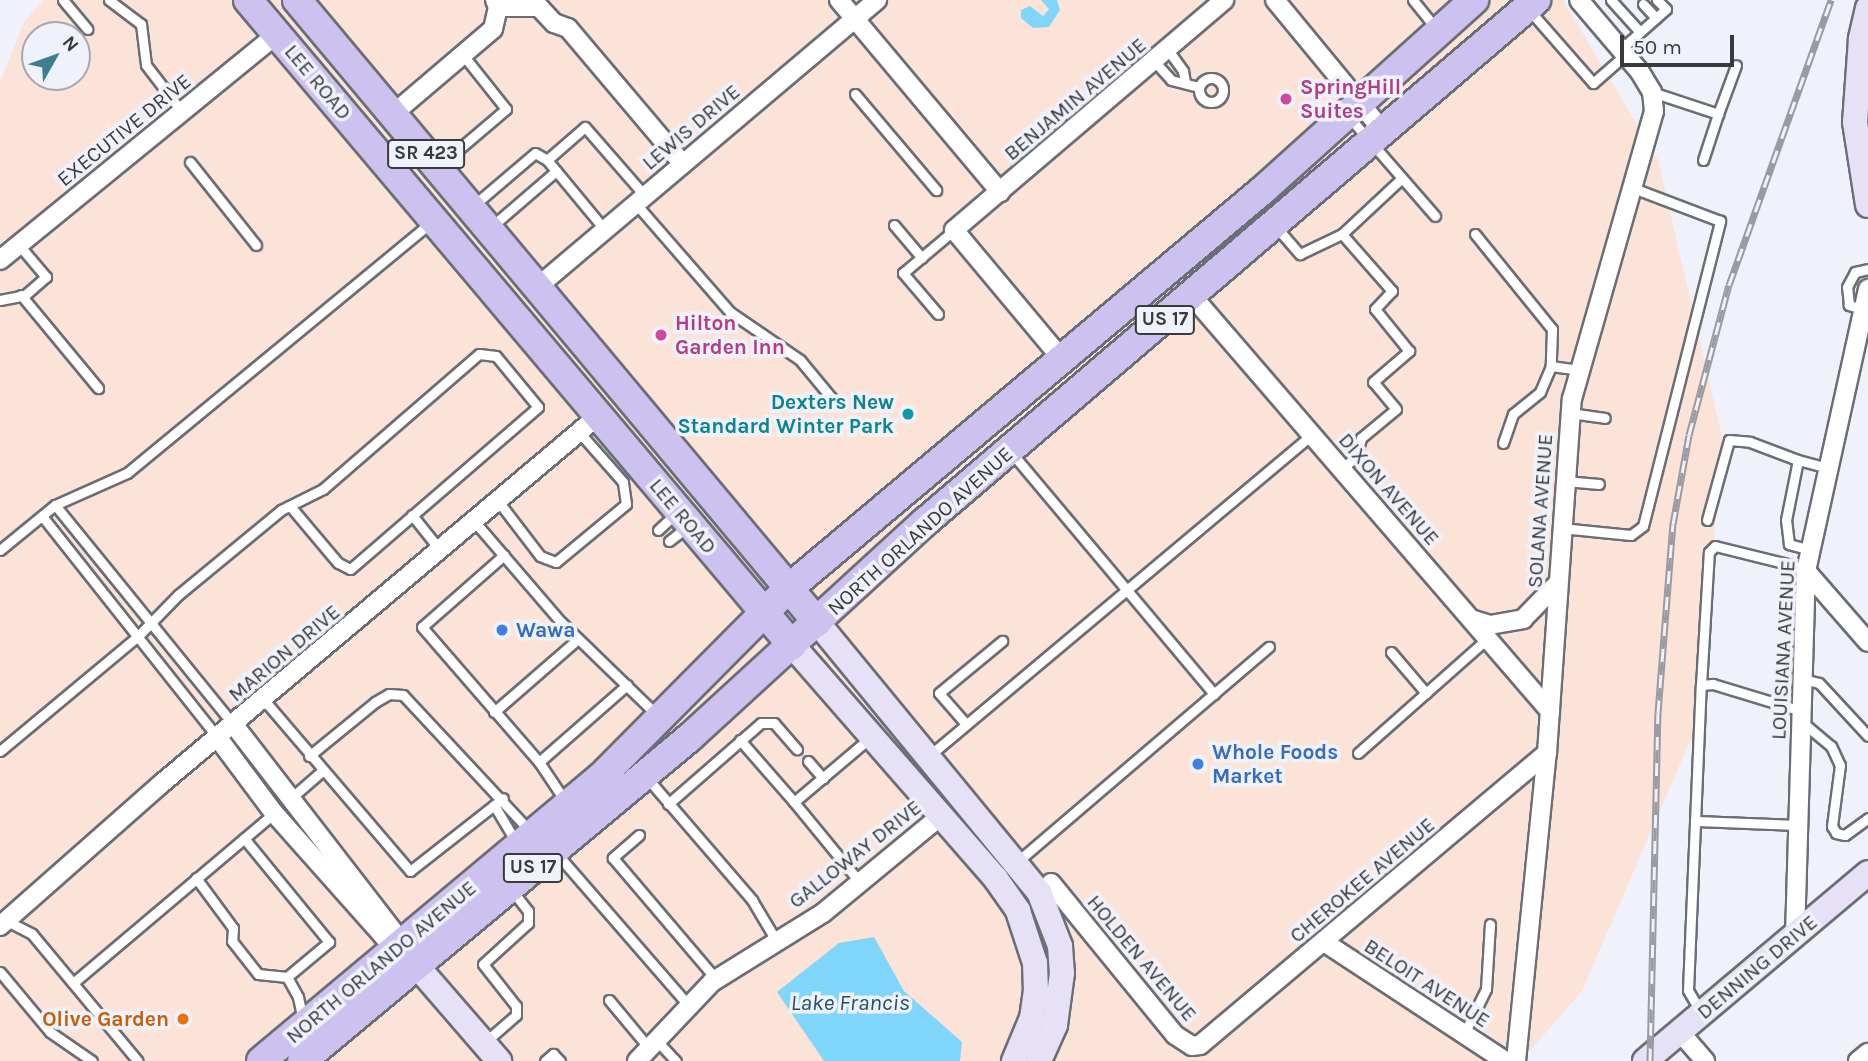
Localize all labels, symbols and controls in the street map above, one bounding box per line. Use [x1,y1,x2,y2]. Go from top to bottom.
north arrow [21,21,91,91]
scale bar [1623,21,1737,65]
text: N [58,31,83,56]
street label: BENJAMIN AVENUE [999,32,1151,166]
text: 50 m [1633,35,1682,59]
street label: LEE ROAD [279,39,357,125]
street label: EXECUTIVE DRIVE [52,68,196,192]
place label: SpringHill Suites [1300,74,1401,124]
street label: LEWIS DRIVE [637,79,745,175]
marker: SpringHill Suites [1278,91,1294,107]
road number: SR 423 [386,138,466,170]
road number: US 17 [1134,304,1196,336]
place label: Hilton Garden Inn [675,310,785,360]
marker: Hilton Garden Inn [653,327,669,343]
place label: Dexters New Standard Winter Park [677,389,894,439]
marker: Dexters New Standard Winter Park [900,406,916,422]
street label: DIXON AVENUE [1333,428,1445,550]
street label: SOLANA AVENUE [1522,433,1558,589]
street label: NORTH ORLANDO AVENUE [822,441,1018,621]
street label: LEE ROAD [644,473,722,559]
street label: LOUISIANA AVENUE [1766,559,1800,741]
street label: MARION DRIVE [223,599,345,707]
place label: Wawa [516,617,576,643]
marker: Wawa [494,622,510,638]
place label: Whole Foods Market [1212,739,1338,789]
marker: Whole Foods Market [1190,756,1206,772]
street label: GALLOWAY DRIVE [784,794,926,914]
street label: CHEROKEE AVENUE [1284,812,1440,948]
road number: US 17 [502,852,564,884]
street label: NORTH ORLANDO AVENUE [281,875,481,1049]
street label: HOLDEN AVENUE [1082,890,1202,1026]
street label: DENNING DRIVE [1692,909,1822,1025]
street label: BELOIT AVENUE [1360,933,1494,1033]
water label: Lake Francis [790,989,910,1017]
place label: Olive Garden [42,1006,169,1032]
marker: Olive Garden [175,1011,191,1027]

